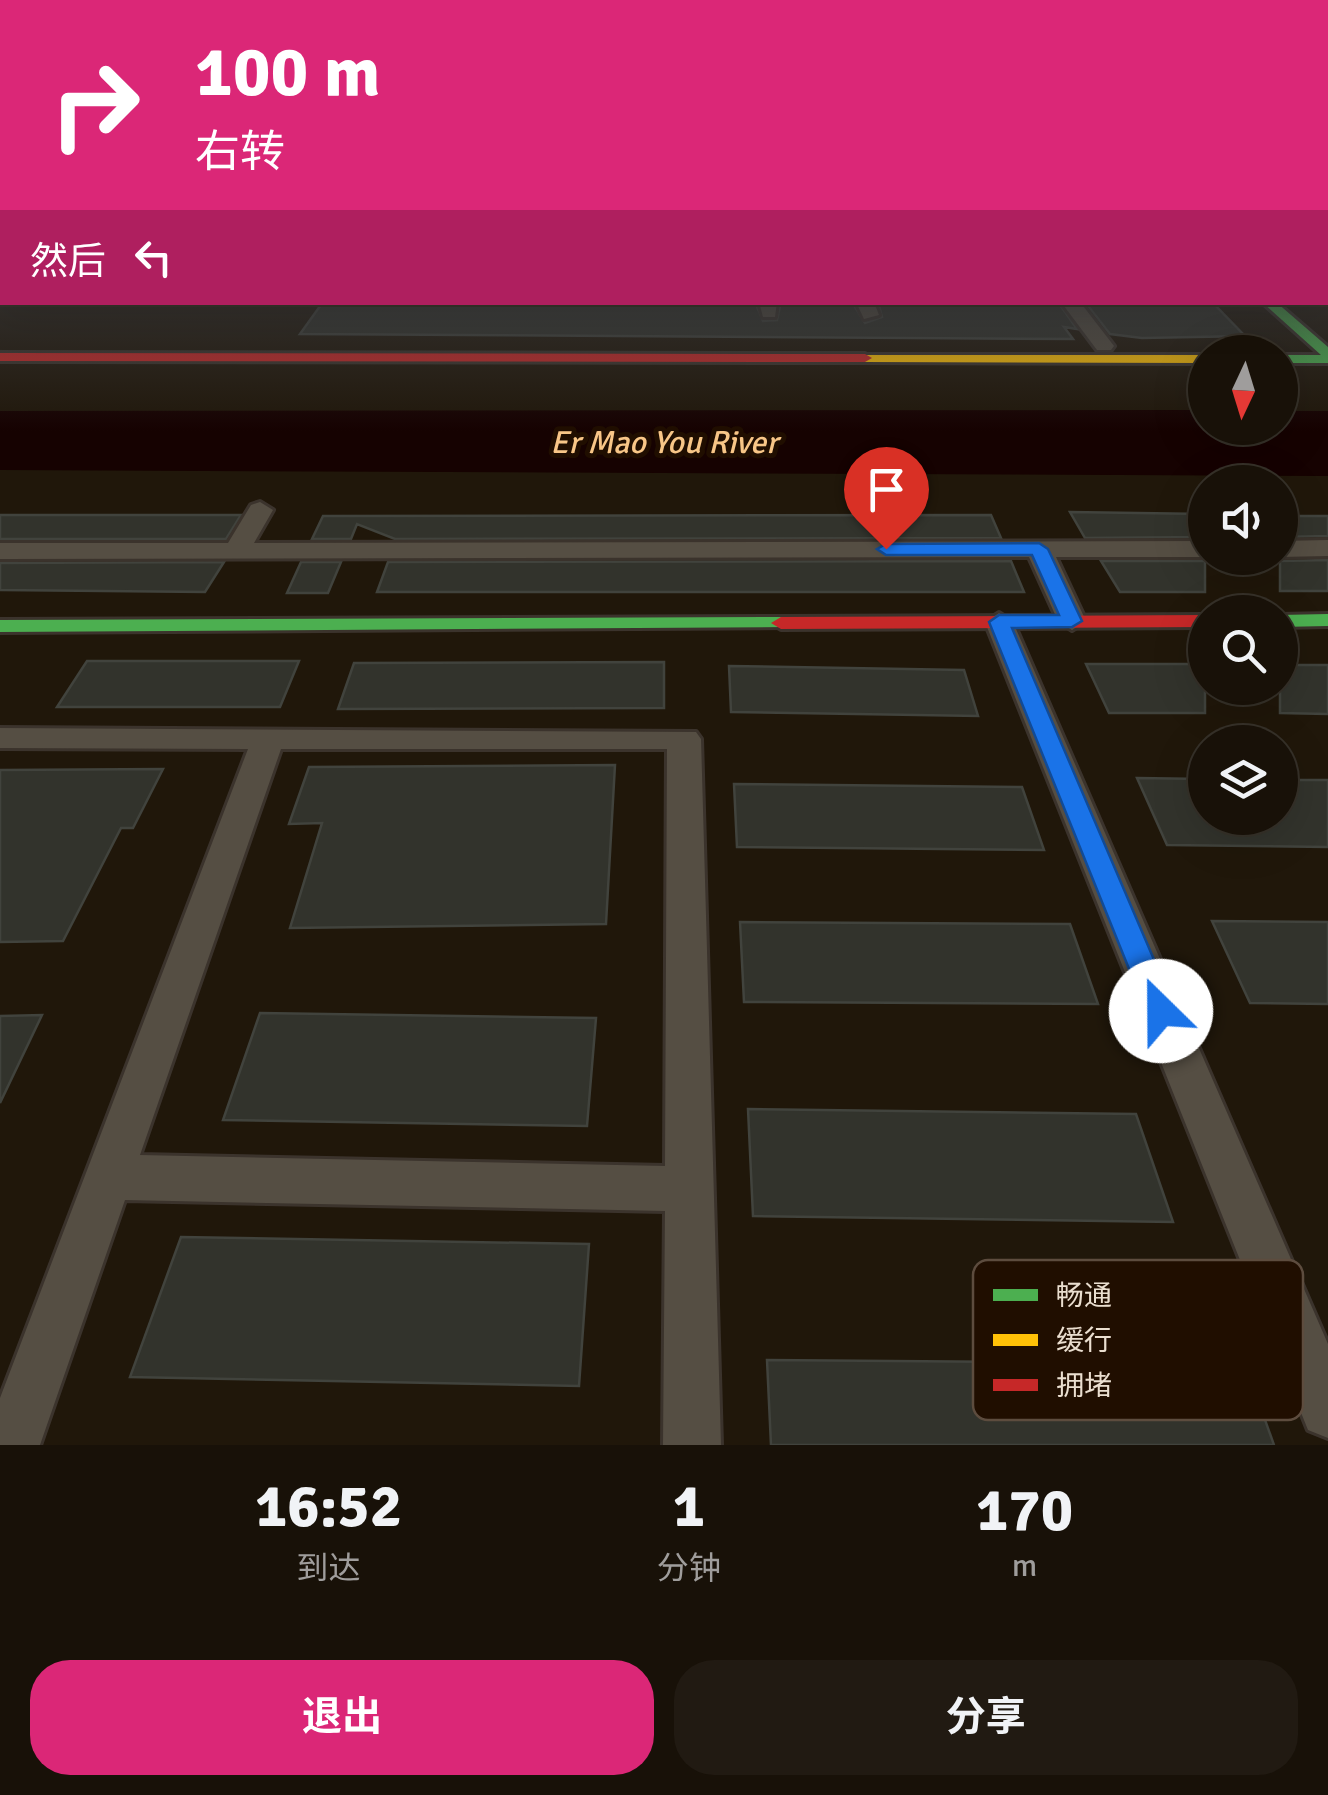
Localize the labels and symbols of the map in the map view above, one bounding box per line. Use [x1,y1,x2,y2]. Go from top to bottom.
north arrow [1188,335,1298,445]
water label: Er Mao You River [550,423,782,462]
pin [844,447,929,550]
position arrow [1109,959,1213,1063]
legend [973,1260,1303,1420]
text: 畅通 [1056,1279,1112,1313]
text: 缓行 [1056,1324,1112,1358]
text: 拥堵 [1056,1369,1112,1403]

